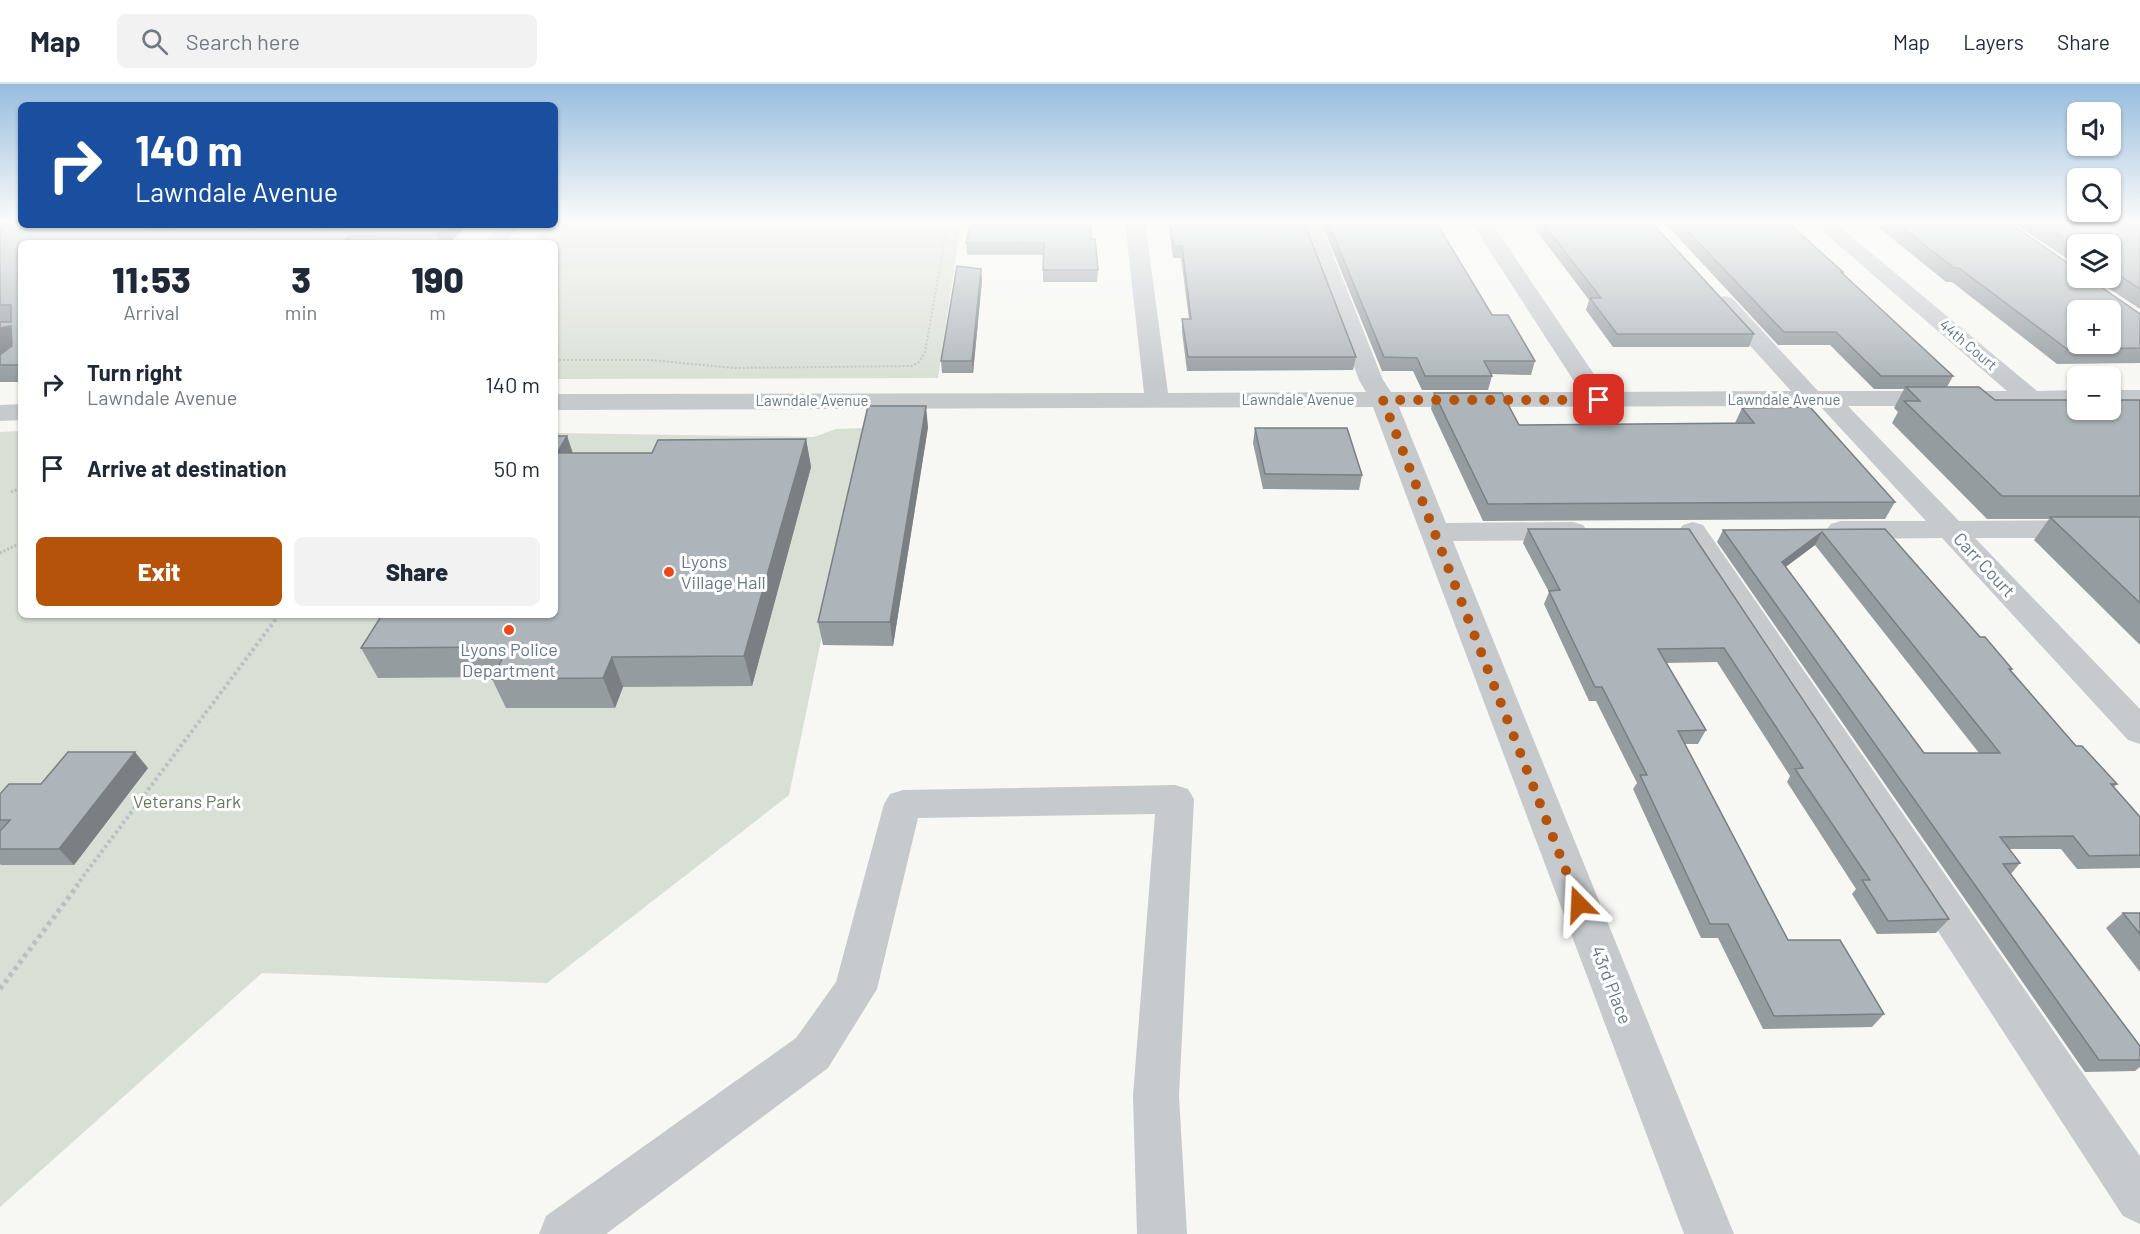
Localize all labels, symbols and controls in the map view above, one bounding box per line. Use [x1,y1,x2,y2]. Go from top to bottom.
search box [117,14,537,68]
text: Map [30,24,81,58]
icon: search [138,25,171,58]
text: Search here [186,28,300,54]
text: Map [1893,29,1930,54]
text: Layers [1963,29,2024,54]
text: Share [2057,29,2110,54]
map controls [2067,102,2121,420]
button: sound [2067,102,2121,156]
text: 140 m [135,124,243,174]
icon: right [36,126,114,204]
button: search [2067,168,2121,222]
text: Lawndale Avenue [135,175,338,207]
button: layers [2067,234,2121,288]
text: 11:53 [112,257,191,300]
text: 3 [291,257,311,300]
text: 190 [411,257,464,300]
text: Arrival [123,300,179,324]
text: min [285,300,317,324]
text: m [429,300,446,324]
button: + [2067,300,2121,354]
street label: 44th Court [1936,315,2001,373]
text: Turn right [87,359,182,385]
button: − [2067,366,2121,420]
icon: right [36,368,69,401]
text: 140 m [485,371,540,397]
pin [1573,374,1624,425]
icon: arrive [1582,383,1615,416]
text: Lawndale Avenue [87,385,237,409]
street label: Lawndale Avenue [1242,390,1354,408]
street label: Lawndale Avenue [1728,390,1840,408]
street label: Lawndale Avenue [756,391,868,409]
icon: arrive [36,452,69,485]
text: Arrive at destination [87,455,286,481]
text: 50 m [494,455,540,481]
street label: Carr Court [1949,527,2020,601]
button: Exit [36,537,282,606]
button: Share [294,537,540,606]
place label: Lyons Village Hall [681,550,766,593]
marker: Lyons Village Hall [662,565,676,579]
marker: Lyons Police Department [502,623,516,637]
place label: Lyons Police Department [460,638,558,681]
park label: Veterans Park [133,790,241,812]
position arrow [1547,872,1611,936]
street label: 43rd Place [1587,942,1637,1027]

